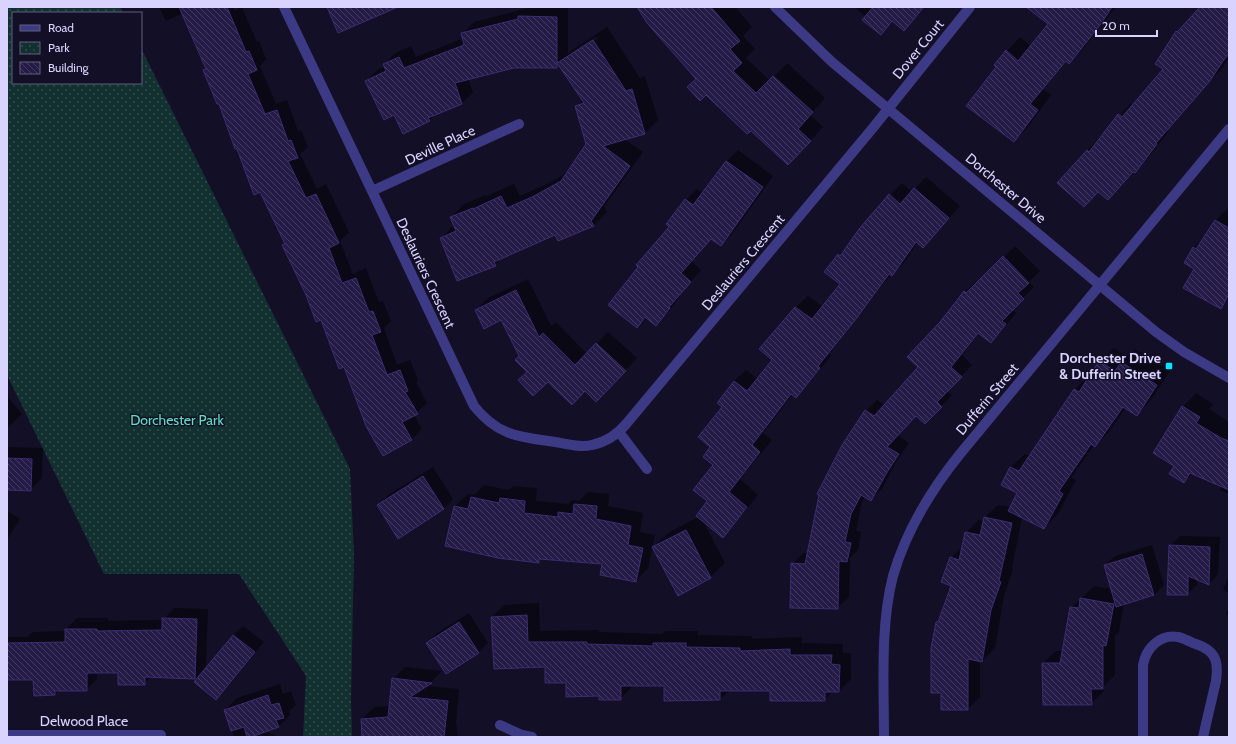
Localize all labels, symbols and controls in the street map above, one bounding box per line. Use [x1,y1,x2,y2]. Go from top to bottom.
legend [12,12,142,84]
scale bar [1096,12,1157,38]
street label: Dover Court [888,15,948,83]
text: 20 m [1102,18,1130,33]
text: Road [48,20,74,35]
text: Park [48,40,70,55]
text: Building [48,60,90,75]
street label: Deville Place [402,121,478,169]
street label: Dorchester Drive [962,149,1050,227]
street label: Deslauriers Crescent [698,210,789,314]
street label: Deslauriers Crescent [392,215,460,331]
place label: Dorchester Drive & Dufferin Street [1059,349,1161,383]
street label: Dufferin Street [952,359,1022,439]
marker: Dorchester Drive & Dufferin Street [1164,361,1174,371]
park label: Dorchester Park [130,411,225,429]
street label: Delwood Place [40,712,128,730]

